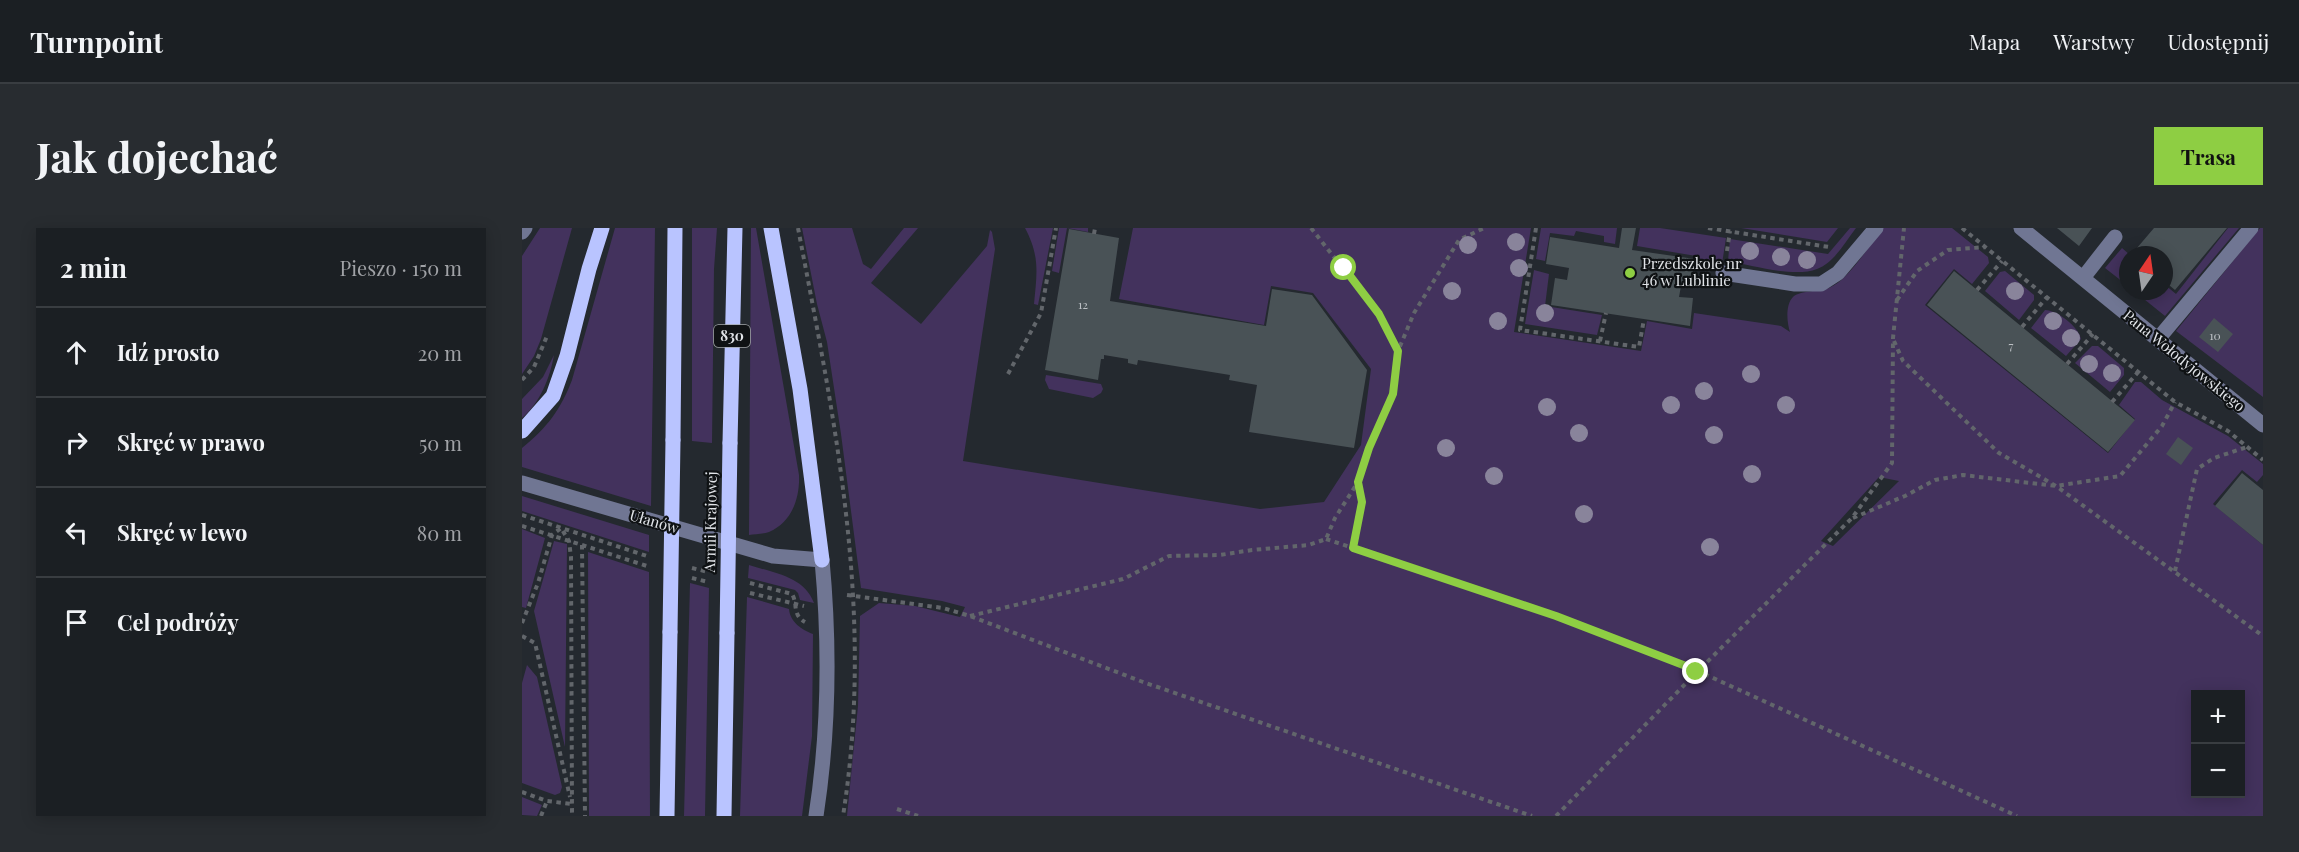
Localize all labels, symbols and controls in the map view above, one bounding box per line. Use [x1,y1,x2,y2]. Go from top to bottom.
text: Turnpoint [30,23,163,60]
text: Mapa [1969,27,2020,55]
text: Warstwy [2053,27,2135,55]
text: Udostępnij [2168,27,2269,55]
button: Trasa [2154,127,2263,185]
text: Jak dojechać [36,128,278,184]
north arrow [2119,246,2173,300]
text: 2 min [60,250,127,285]
place label: Przedszkole nr 46 w Lublinie [1642,253,1742,290]
text: Pieszo · 150 m [339,254,462,281]
route start [1330,254,1356,280]
marker: Przedszkole nr 46 w Lublinie [1623,266,1637,280]
house number: 12 [1078,296,1088,312]
street label: Pana Wołodyjowskiego [2120,305,2250,416]
road number: 830 [714,325,750,347]
house number: 10 [2209,327,2221,343]
icon: ahead [60,336,93,369]
text: Idź prosto [117,337,219,367]
house number: 7 [2009,337,2014,353]
text: 20 m [418,339,462,366]
icon: right [60,426,93,459]
text: Skręć w prawo [117,427,265,457]
text: 50 m [419,429,462,456]
street label: Armii Krajowej [699,471,721,574]
street label: Ułanów [627,504,682,538]
icon: left [60,516,93,549]
text: Skręć w lewo [117,517,248,547]
text: 80 m [417,519,462,546]
icon: arrive [60,606,93,639]
text: Cel podróży [117,607,239,637]
route end [1682,658,1708,684]
map controls [2191,690,2245,798]
button: + [2191,690,2245,744]
button: − [2191,744,2245,798]

